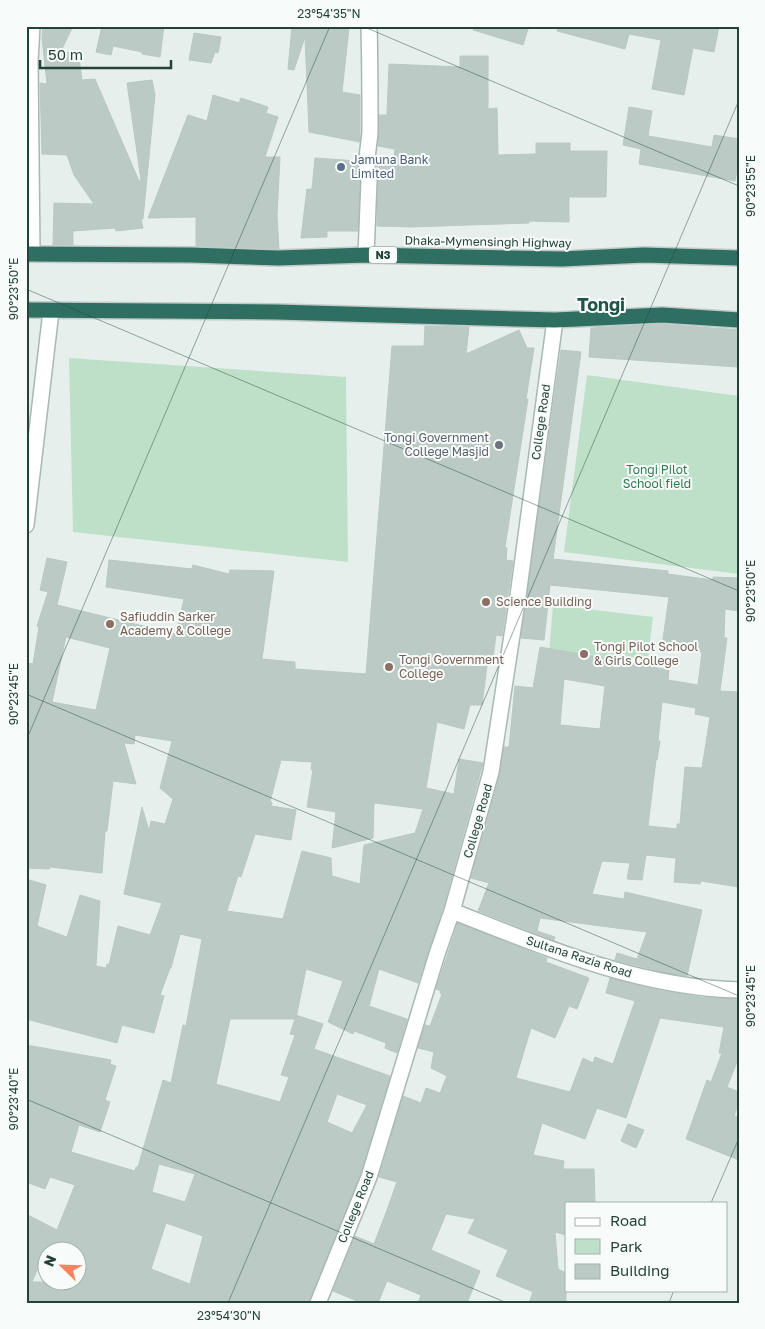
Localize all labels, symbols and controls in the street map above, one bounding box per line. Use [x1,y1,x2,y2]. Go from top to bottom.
text: 23°54'35"N [297,6,361,21]
scale bar [40,38,171,70]
text: 50 m [48,45,83,63]
place label: Jamuna Bank Limited [351,152,429,181]
text: 90°23'55"E [743,155,758,217]
marker: Jamuna Bank Limited [335,161,347,173]
street label: Dhaka-Mymensingh Highway [404,233,572,250]
road number: N3 [369,246,397,264]
text: 90°23'50"E [6,258,21,320]
district label: Tongi [577,293,625,315]
street label: College Road [528,383,553,461]
place label: Tongi Government College Masjid [384,430,489,459]
marker: Tongi Government College Masjid [493,439,505,451]
park label: Tongi Pilot School field [623,462,691,491]
text: 90°23'50"E [743,560,758,622]
place label: Science Building [496,594,592,609]
marker: Science Building [480,596,492,608]
place label: Safiuddin Sarker Academy & College [120,609,231,638]
marker: Safiuddin Sarker Academy & College [104,618,116,630]
place label: Tongi Pilot School & Girls College [594,639,698,668]
marker: Tongi Pilot School & Girls College [578,648,590,660]
place label: Tongi Government College [399,652,504,681]
marker: Tongi Government College [383,661,395,673]
text: 90°23'45"E [6,663,21,725]
street label: College Road [460,782,495,860]
street label: Sultana Razia Road [524,932,634,981]
text: 90°23'45"E [743,965,758,1027]
text: 90°23'40"E [6,1068,21,1130]
street label: College Road [334,1168,377,1245]
legend [565,1202,728,1292]
text: Road [610,1211,647,1229]
text: Park [610,1237,643,1255]
north arrow [38,1242,88,1292]
text: N [40,1253,59,1269]
text: Building [610,1261,670,1279]
text: 23°54'30"N [197,1308,261,1323]

